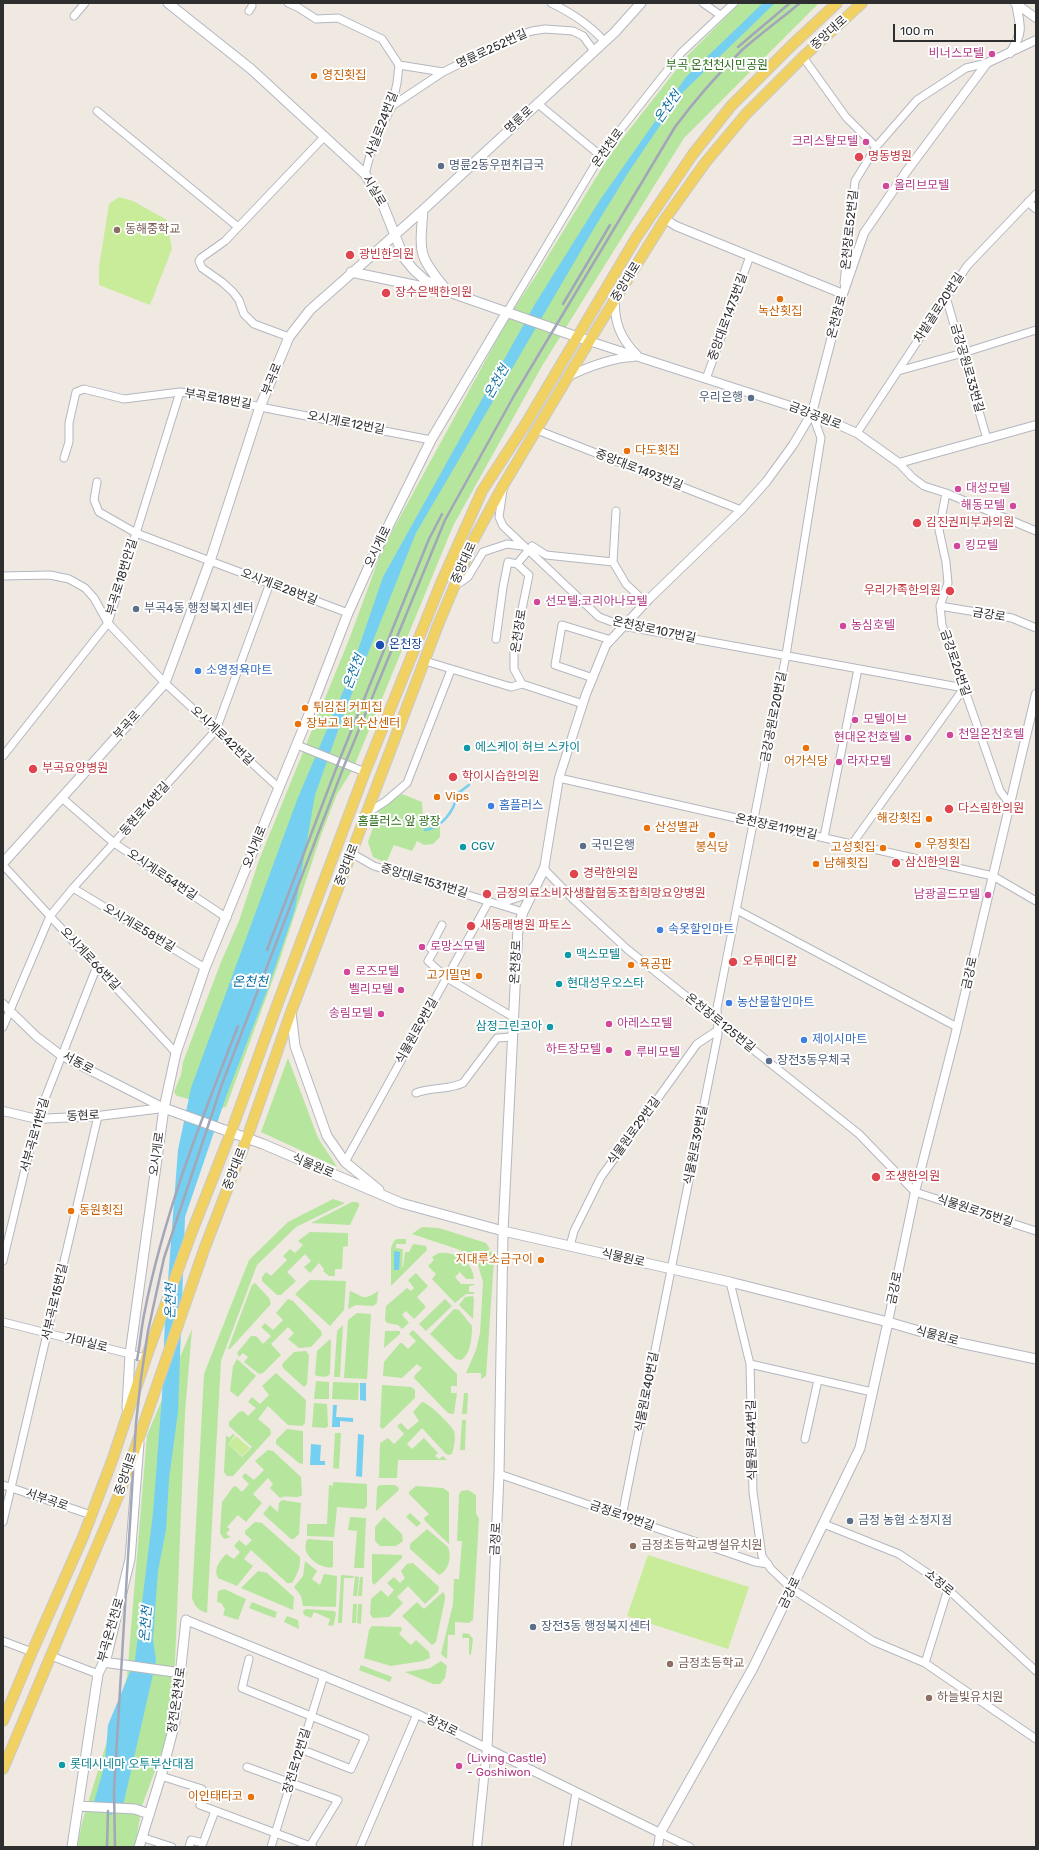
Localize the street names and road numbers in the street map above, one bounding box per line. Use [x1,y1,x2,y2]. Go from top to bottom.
street label: 중앙대로 [808,13,850,53]
street label: 명륜로252번길 [454,26,530,72]
street label: 사실로24번길 [363,90,401,160]
street label: 명륜로 [502,103,536,137]
street label: 온천천로 [589,126,627,170]
street label: 시실로 [359,173,389,209]
street label: 온천장로52번길 [839,189,861,271]
street label: 중앙대로 [608,259,644,305]
street label: 차밭골로20번길 [911,270,967,346]
street label: 중앙대로1473번길 [706,271,750,363]
street label: 온천장로 [824,294,850,340]
street label: 금강공원로33번길 [947,322,987,414]
street label: 부곡로 [259,361,285,397]
street label: 부곡로18번길 [183,386,253,412]
street label: 금강공원로 [787,399,843,433]
street label: 오시게로12번길 [306,408,386,438]
street label: 중앙대로1493번길 [593,447,685,493]
street label: 오시게로 [362,524,394,570]
street label: 부곡로18번안길 [104,537,140,617]
street label: 중앙대로 [448,540,480,586]
street label: 오시게로28번길 [239,566,319,608]
street label: 금강로 [972,605,1006,625]
street label: 온천장로 [508,608,530,654]
street label: 온천장로107번길 [611,614,697,646]
street label: 금강로26번길 [937,628,973,698]
street label: 금강공원로20번길 [758,670,790,764]
street label: 오시게로42번길 [188,703,256,769]
street label: 부곡로 [111,708,143,742]
street label: 동현로16번길 [117,779,173,839]
street label: 온천장로119번길 [734,811,818,843]
street label: 오시게로 [240,824,270,870]
street label: 중앙대로 [332,842,362,888]
street label: 오시게로54번길 [124,846,200,904]
street label: 중앙대로1531번길 [379,861,469,901]
street label: 오시게로58번길 [101,901,177,955]
street label: 오시게로66번길 [57,925,123,993]
street label: 온천장로 [508,940,524,984]
street label: 금강로 [959,955,981,991]
street label: 온천장로125번길 [682,990,758,1056]
street label: 식물원로9번길 [393,995,441,1067]
street label: 서동로 [60,1049,96,1077]
street label: 식물원로29번길 [605,1094,663,1168]
street label: 서부곡로11번길 [18,1096,52,1174]
street label: 식물원로39번길 [681,1104,711,1186]
street label: 동현로 [66,1108,100,1124]
street label: 오시게로 [147,1131,167,1177]
street label: 중앙대로 [220,1146,250,1192]
street label: 식물원로 [290,1151,336,1181]
street label: 식물원로75번길 [935,1192,1015,1230]
street label: 식물원로 [600,1246,646,1270]
street label: 서부곡로15번길 [39,1262,71,1342]
street label: 금강로 [885,1270,905,1306]
street label: 식물원로 [914,1323,960,1349]
street label: 가마실로 [63,1331,109,1355]
street label: 식물원로40번길 [632,1351,662,1433]
street label: 식물원로44번길 [744,1399,760,1481]
street label: 중앙대로 [112,1451,140,1497]
street label: 서부곡로 [24,1486,70,1514]
street label: 금정로19번길 [588,1498,656,1534]
street label: 금정로 [488,1522,504,1556]
street label: 소정로 [922,1567,956,1599]
street label: 금강로 [776,1575,804,1611]
street label: 부곡온천천로 [95,1596,127,1664]
street label: 장전온천천로 [165,1666,189,1734]
street label: 장전로 [424,1712,460,1740]
street label: 장전로12번길 [280,1727,314,1795]

